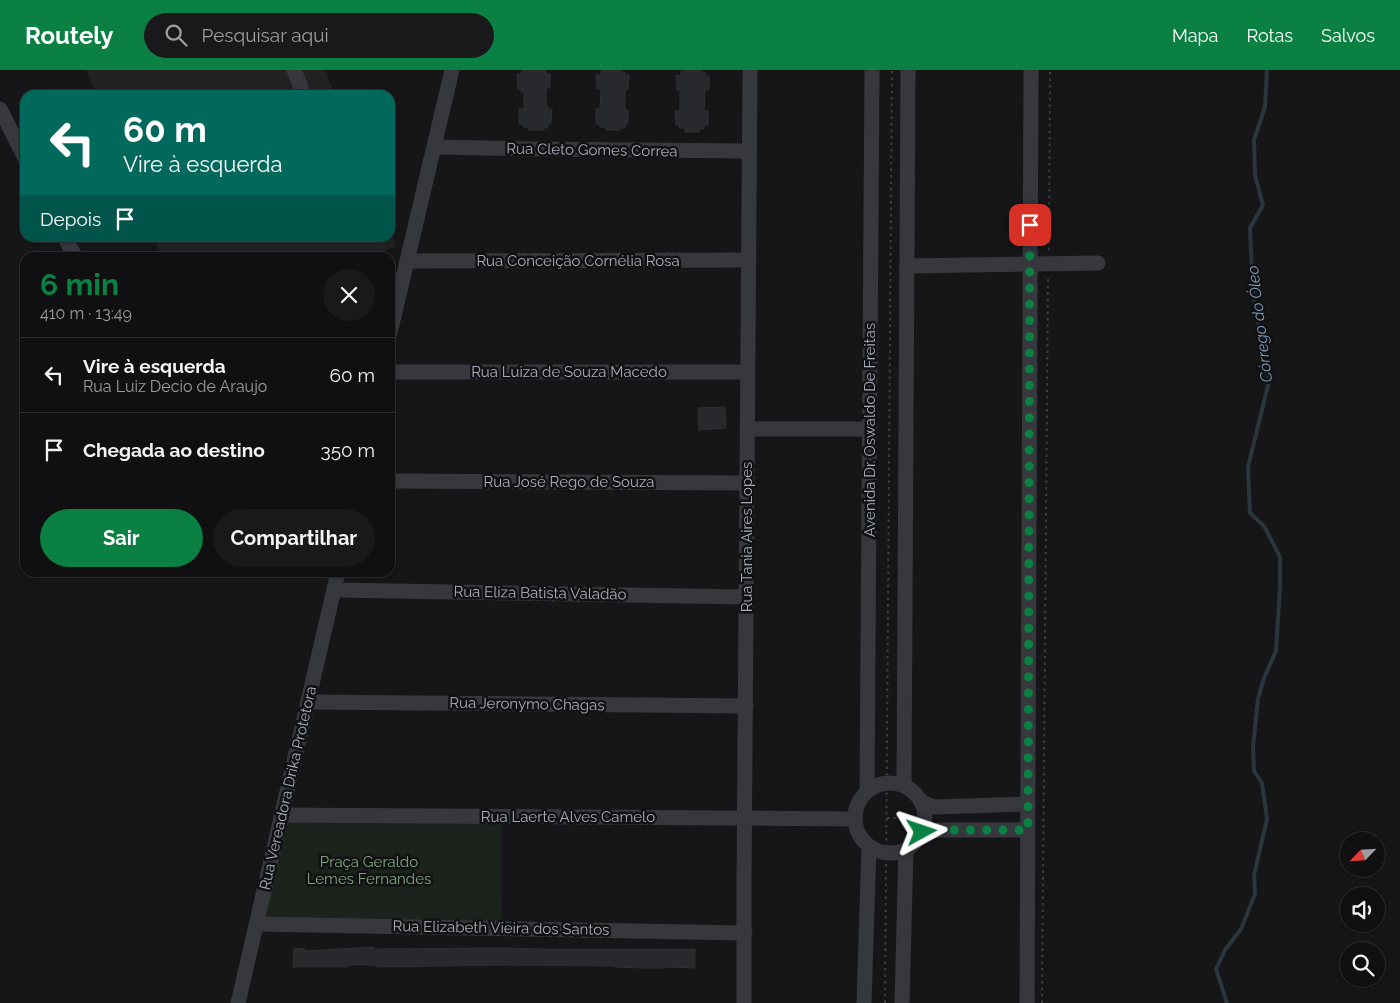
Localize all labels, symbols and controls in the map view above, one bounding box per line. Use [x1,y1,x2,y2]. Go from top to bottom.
search box [144,13,494,58]
text: Routely [25,21,114,50]
icon: search [162,21,190,49]
text: Pesquisar aqui [202,24,329,46]
text: Mapa [1172,25,1218,46]
text: Rotas [1246,25,1293,46]
text: Salvos [1321,25,1375,46]
text: 60 m [123,109,207,150]
icon: left [40,110,105,175]
street label: Rua Cleto Gomes Correa [506,140,678,160]
text: Vire à esquerda [123,151,282,177]
pin [1009,204,1051,246]
icon: arrive [111,205,139,233]
text: Depois [40,208,101,230]
icon: arrive [1016,211,1044,239]
street label: Rua Conceição Cornélia Rosa [476,252,680,270]
water label: Córrego do Óleo [1242,264,1276,384]
text: 6 min [40,267,119,302]
button: close [323,269,375,321]
text: 410 m · 13:49 [40,304,132,323]
street label: Avenida Dr. Oswaldo De Freitas [861,323,879,537]
text: Vire à esquerda [83,355,226,377]
icon: left [40,361,68,389]
street label: Rua Luiza de Souza Macedo [471,363,667,381]
text: 60 m [330,364,375,386]
text: Rua Luiz Decio de Araujo [83,377,267,396]
icon: arrive [40,436,68,464]
text: Chegada ao destino [83,439,265,461]
text: 350 m [321,439,375,461]
street label: Rua Tania Aires Lopes [738,462,756,612]
street label: Rua José Rego de Souza [484,473,654,491]
button: Sair [40,509,203,567]
button: Compartilhar [213,509,375,567]
street label: Rua Eliza Batista Valadão [453,582,627,604]
street label: Rua Vereadora Drika Protetora [256,684,320,892]
street label: Rua Jeronymo Chagas [449,694,605,714]
position arrow [895,805,947,857]
street label: Rua Laerte Alves Camelo [481,808,655,826]
north arrow [1340,832,1385,878]
map controls [1340,832,1385,987]
park label: Praça Geraldo Lemes Fernandes [307,853,431,888]
button: sound [1340,887,1385,932]
street label: Rua Elizabeth Vieira dos Santos [392,917,610,939]
button: search [1340,942,1385,987]

